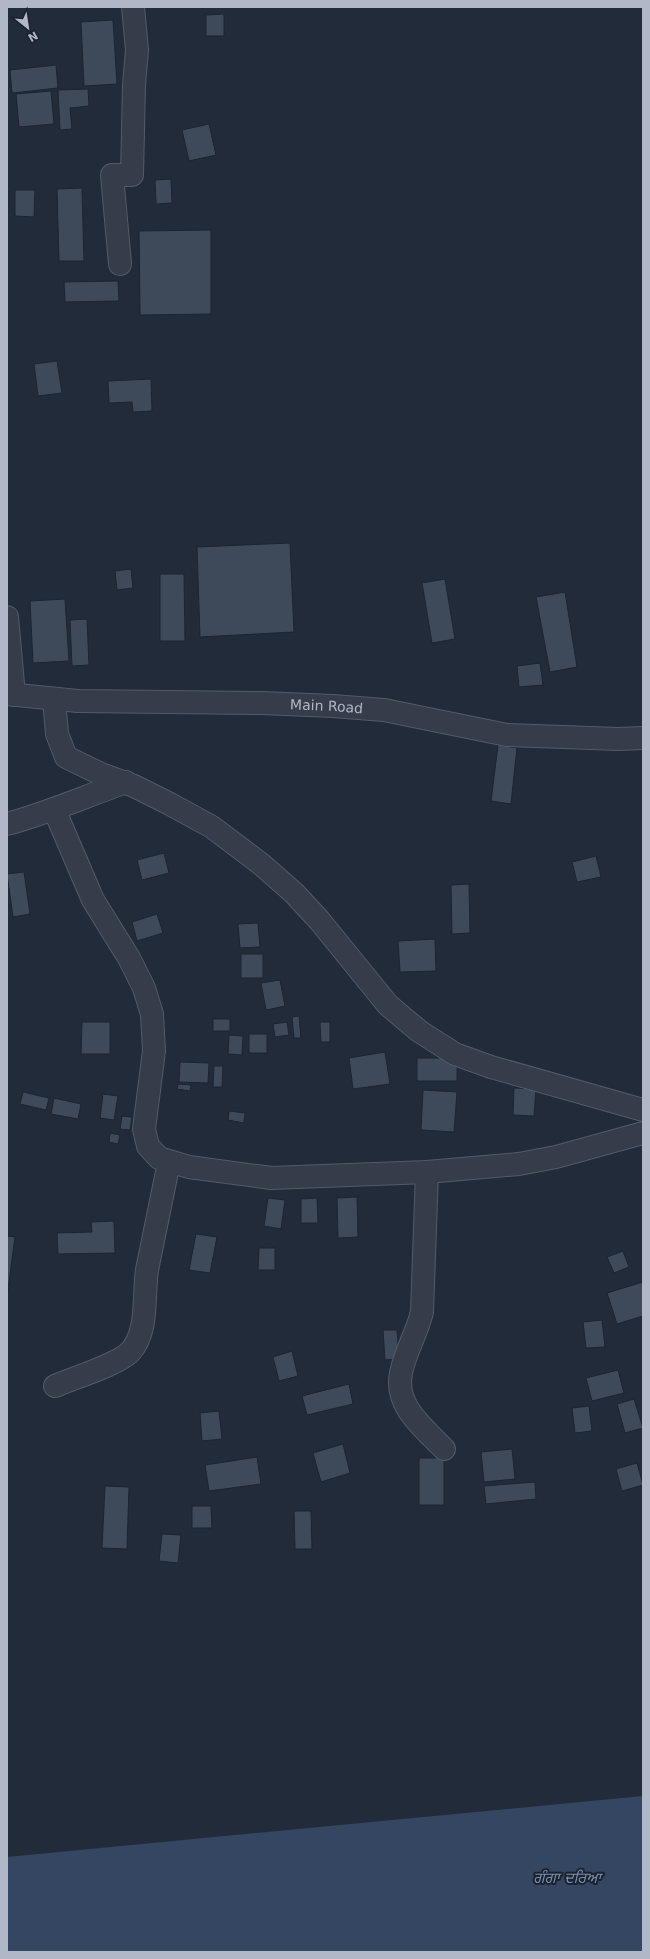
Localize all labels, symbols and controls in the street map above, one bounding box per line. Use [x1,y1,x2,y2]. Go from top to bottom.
north arrow [8,8,48,48]
text: N [26,28,40,44]
street label: Main Road [290,696,364,716]
water label: ਗੰਗਾ ਦਰਿਆ [533,1869,604,1887]

